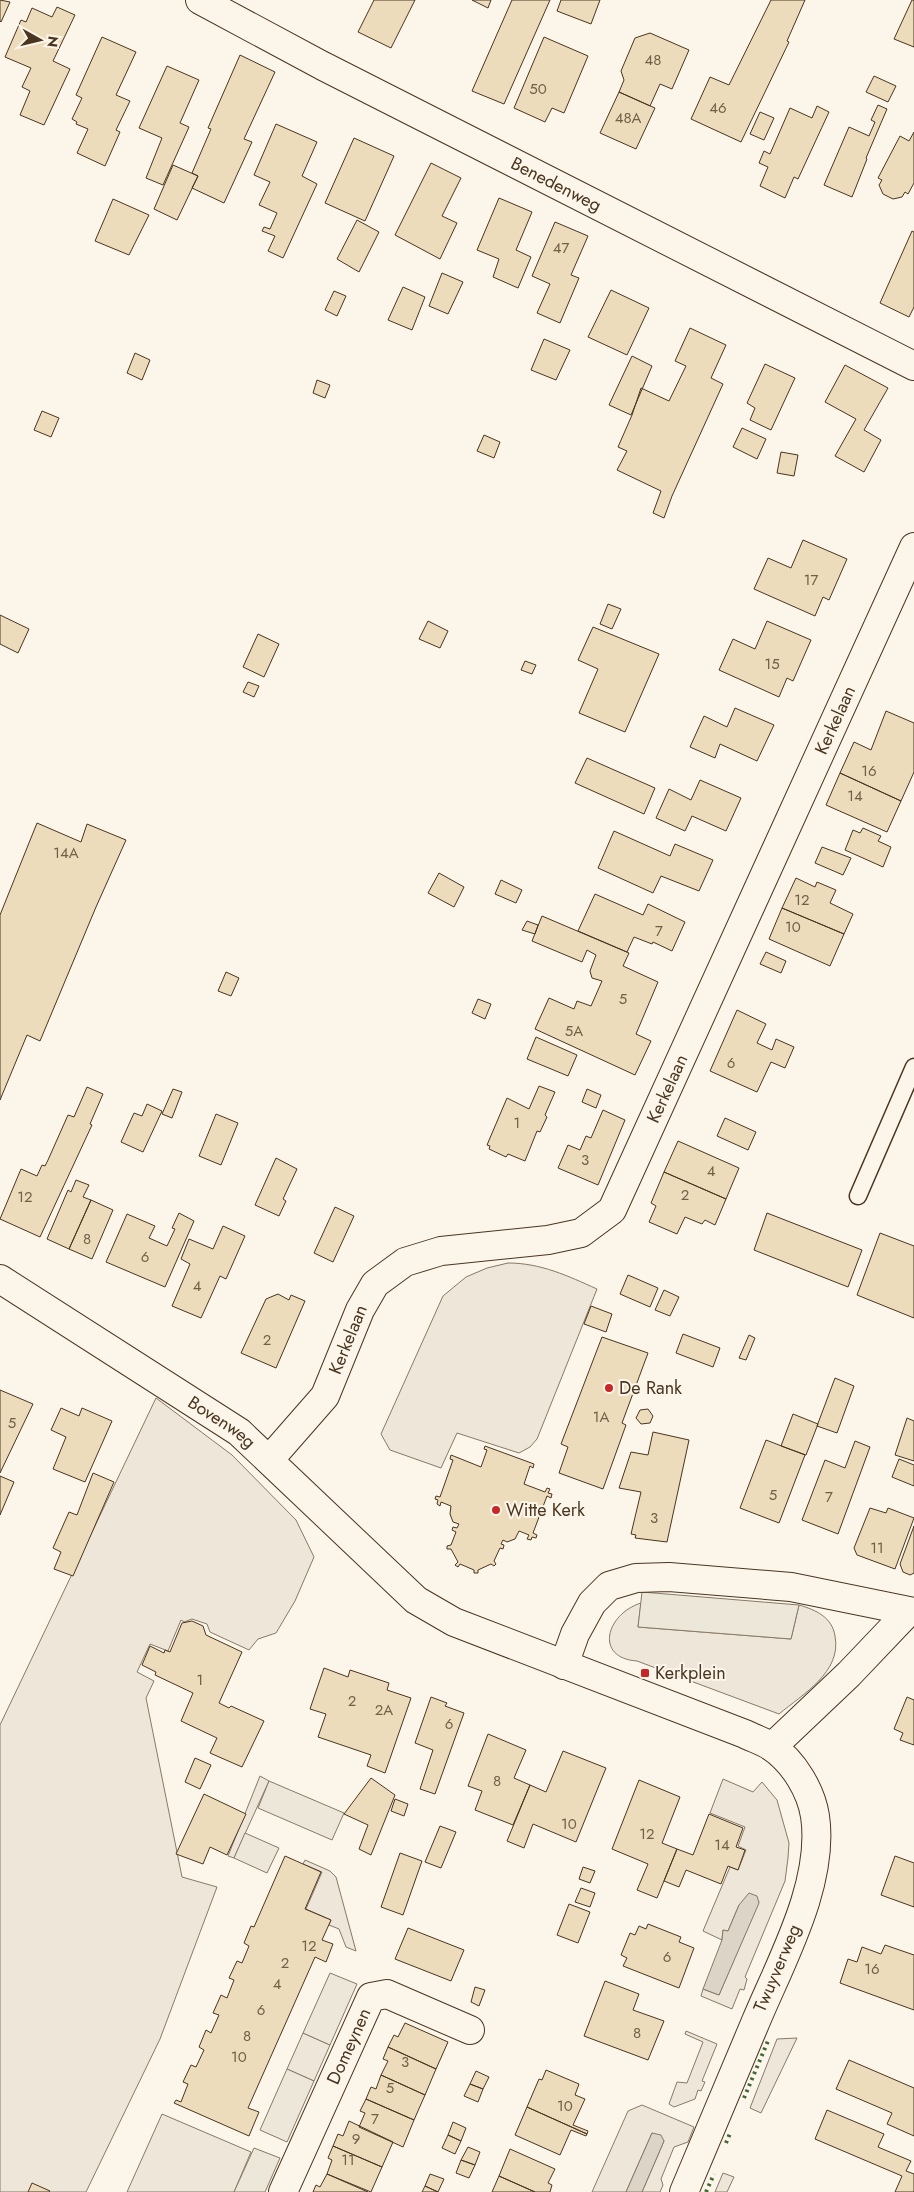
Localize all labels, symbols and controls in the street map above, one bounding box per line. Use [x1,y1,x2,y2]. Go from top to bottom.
north arrow [15,15,65,65]
text: N [42,35,64,49]
house number: 48 [645,49,661,71]
house number: 50 [529,78,547,100]
house number: 46 [709,97,727,119]
house number: 48A [615,107,641,129]
street label: Benedenweg [506,150,606,218]
house number: 47 [553,237,569,259]
house number: 17 [804,569,818,591]
house number: 15 [764,653,780,675]
street label: Kerkelaan [808,681,862,759]
house number: 16 [861,760,877,782]
house number: 14 [847,785,863,807]
house number: 14A [53,842,79,864]
house number: 12 [794,889,810,911]
house number: 10 [785,916,801,938]
house number: 7 [655,920,663,942]
house number: 5 [619,988,627,1010]
house number: 5A [565,1020,583,1042]
street label: Kerkelaan [640,1050,694,1127]
house number: 6 [727,1052,735,1074]
house number: 1 [514,1112,520,1134]
house number: 3 [581,1149,589,1171]
house number: 4 [707,1160,716,1182]
house number: 2 [681,1184,689,1206]
house number: 12 [17,1186,33,1208]
house number: 8 [83,1228,91,1250]
house number: 6 [141,1246,149,1268]
house number: 4 [193,1275,202,1297]
street label: Kerkelaan [322,1301,374,1378]
house number: 2 [263,1329,271,1351]
place label: De Rank [619,1375,682,1401]
marker: De Rank [603,1382,615,1394]
street label: Bovenweg [183,1390,262,1454]
house number: 1A [593,1406,609,1428]
house number: 5 [8,1412,16,1434]
house number: 5 [769,1484,777,1506]
house number: 7 [825,1486,833,1508]
place label: Witte Kerk [506,1497,585,1523]
marker: Witte Kerk [490,1504,502,1516]
house number: 3 [650,1507,658,1529]
house number: 11 [870,1537,884,1559]
place label: Kerkplein [655,1660,726,1686]
marker: Kerkplein [639,1667,651,1679]
house number: 1 [197,1669,203,1691]
house number: 2 [348,1690,356,1712]
house number: 2A [375,1699,393,1721]
house number: 6 [445,1713,453,1735]
house number: 8 [493,1770,501,1792]
house number: 10 [561,1813,577,1835]
house number: 12 [639,1823,655,1845]
house number: 14 [714,1834,730,1856]
street label: Twuyverweg [747,1920,807,2016]
house number: 12 [301,1935,317,1957]
house number: 6 [663,1946,671,1968]
house number: 2 [281,1952,289,1974]
house number: 16 [864,1958,880,1980]
house number: 4 [273,1973,282,1995]
house number: 6 [257,1999,265,2021]
street label: Domeynen [320,2004,377,2089]
house number: 8 [633,2022,641,2044]
house number: 8 [243,2025,251,2047]
house number: 10 [231,2046,247,2068]
house number: 3 [401,2051,409,2073]
house number: 5 [386,2077,394,2099]
house number: 10 [557,2095,573,2117]
house number: 7 [371,2108,379,2130]
house number: 9 [352,2128,360,2150]
house number: 11 [341,2149,355,2171]

